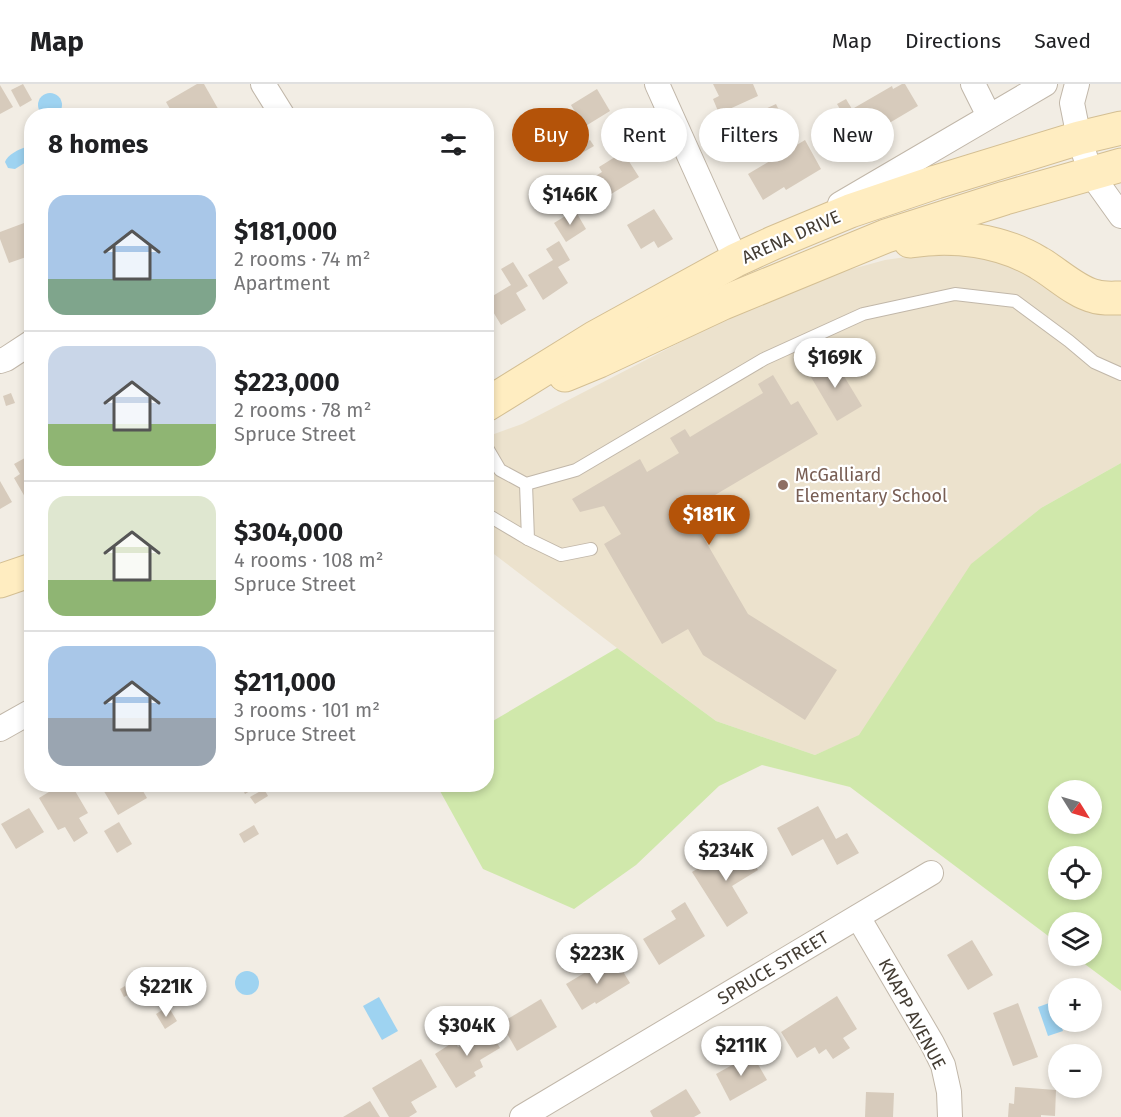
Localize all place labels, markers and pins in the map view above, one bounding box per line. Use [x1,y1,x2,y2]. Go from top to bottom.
pin: $146K [528,175,612,226]
pin: $169K [793,338,877,389]
place label: McGalliard Elementary School [795,464,947,507]
marker: McGalliard Elementary School [776,478,790,492]
pin: $181K [667,495,751,546]
pin: $234K [684,831,768,882]
pin: $223K [555,934,639,985]
pin: $221K [124,967,208,1018]
pin: $304K [425,1006,509,1057]
pin: $211K [699,1026,783,1077]

